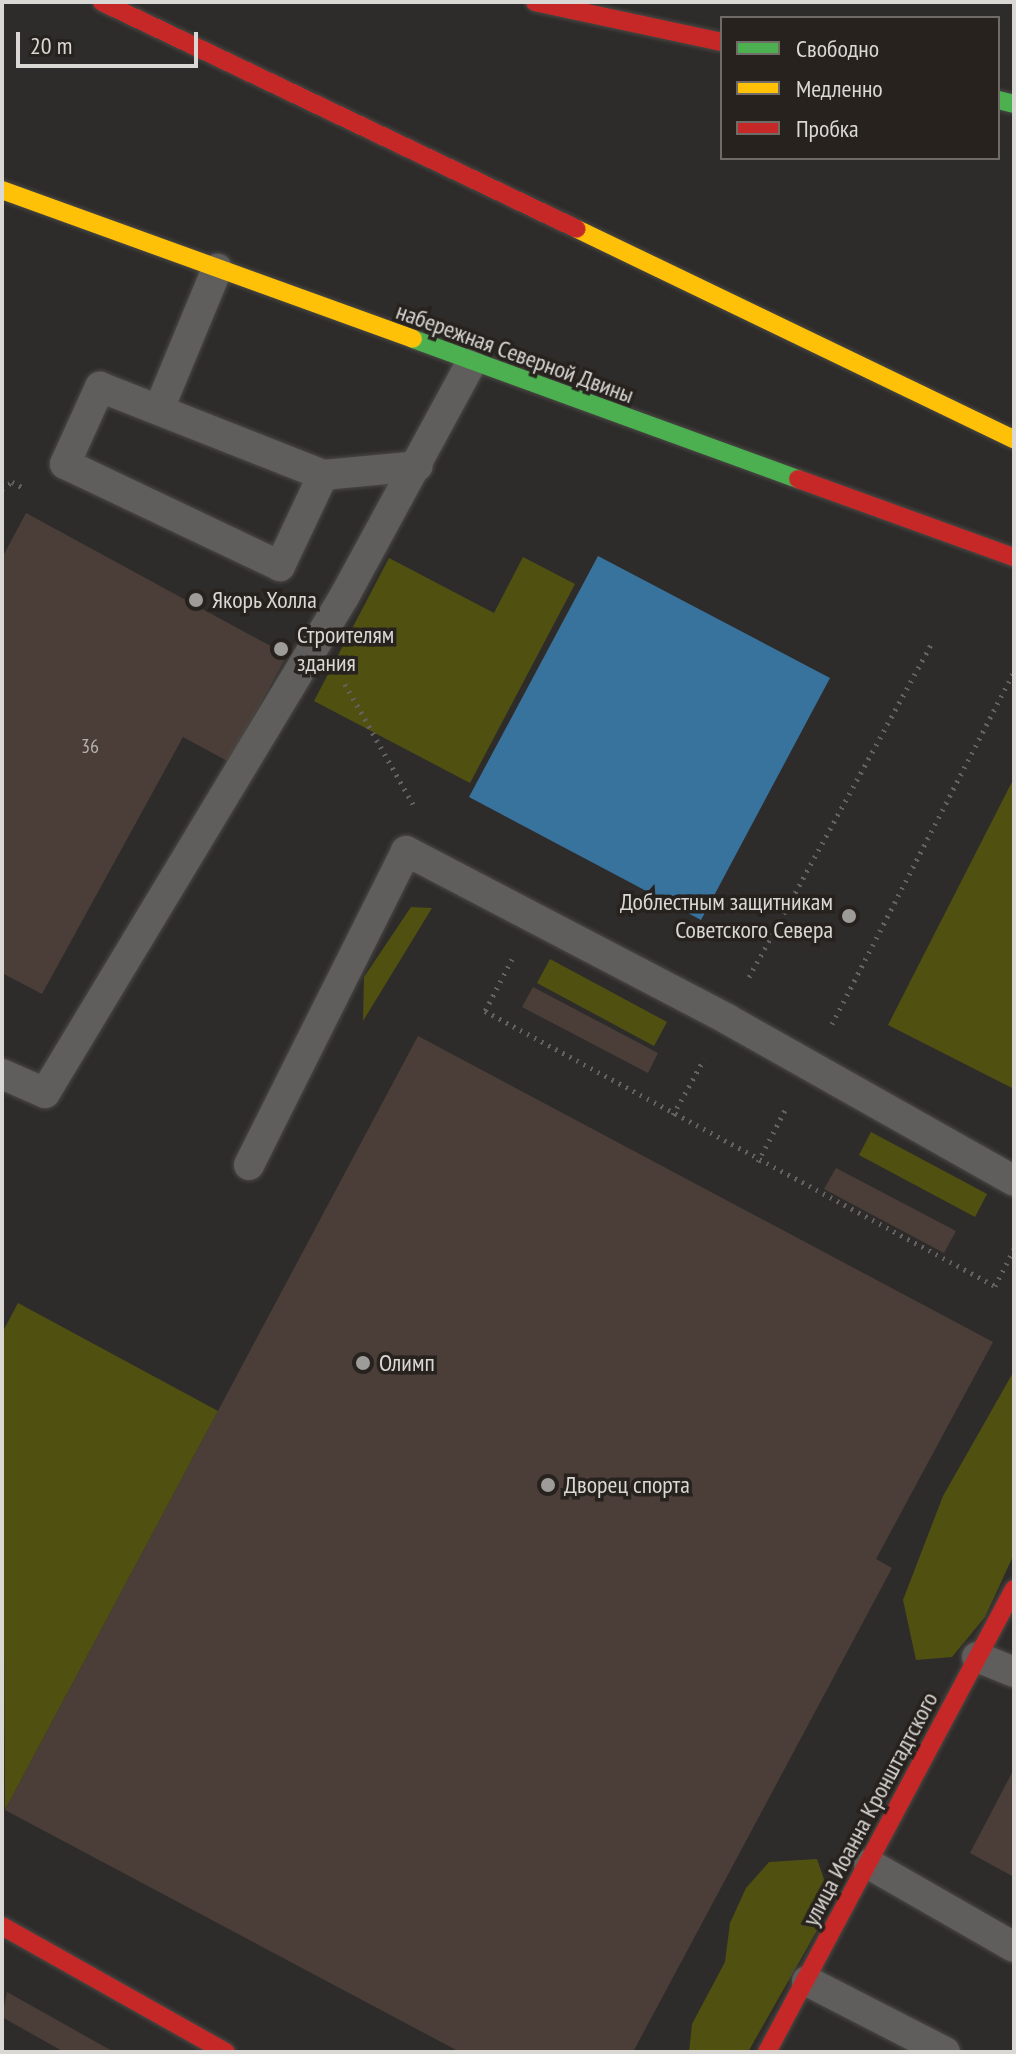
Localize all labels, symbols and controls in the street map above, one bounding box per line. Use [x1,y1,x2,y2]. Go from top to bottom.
scale bar [20,16,202,66]
legend [720,16,1000,160]
text: 20 m [30,30,72,61]
text: Свободно [796,33,879,64]
text: Медленно [796,73,883,104]
text: Пробка [796,113,859,144]
street label: набережная Северной Двины [392,297,638,409]
place label: Якорь Холла [212,586,318,614]
marker: Якорь Холла [187,591,205,609]
place label: Строителям здания [297,621,394,677]
marker: Строителям здания [272,640,290,658]
house number: 36 [81,734,99,758]
place label: Доблестным защитникам Советского Севера [620,888,833,944]
marker: Доблестным защитникам Советского Севера [840,907,858,925]
place label: Олимп [379,1349,435,1377]
marker: Олимп [354,1354,372,1372]
place label: Дворец спорта [564,1471,690,1499]
marker: Дворец спорта [539,1476,557,1494]
street label: улица Иоанна Кронштадтского [796,1687,944,1931]

